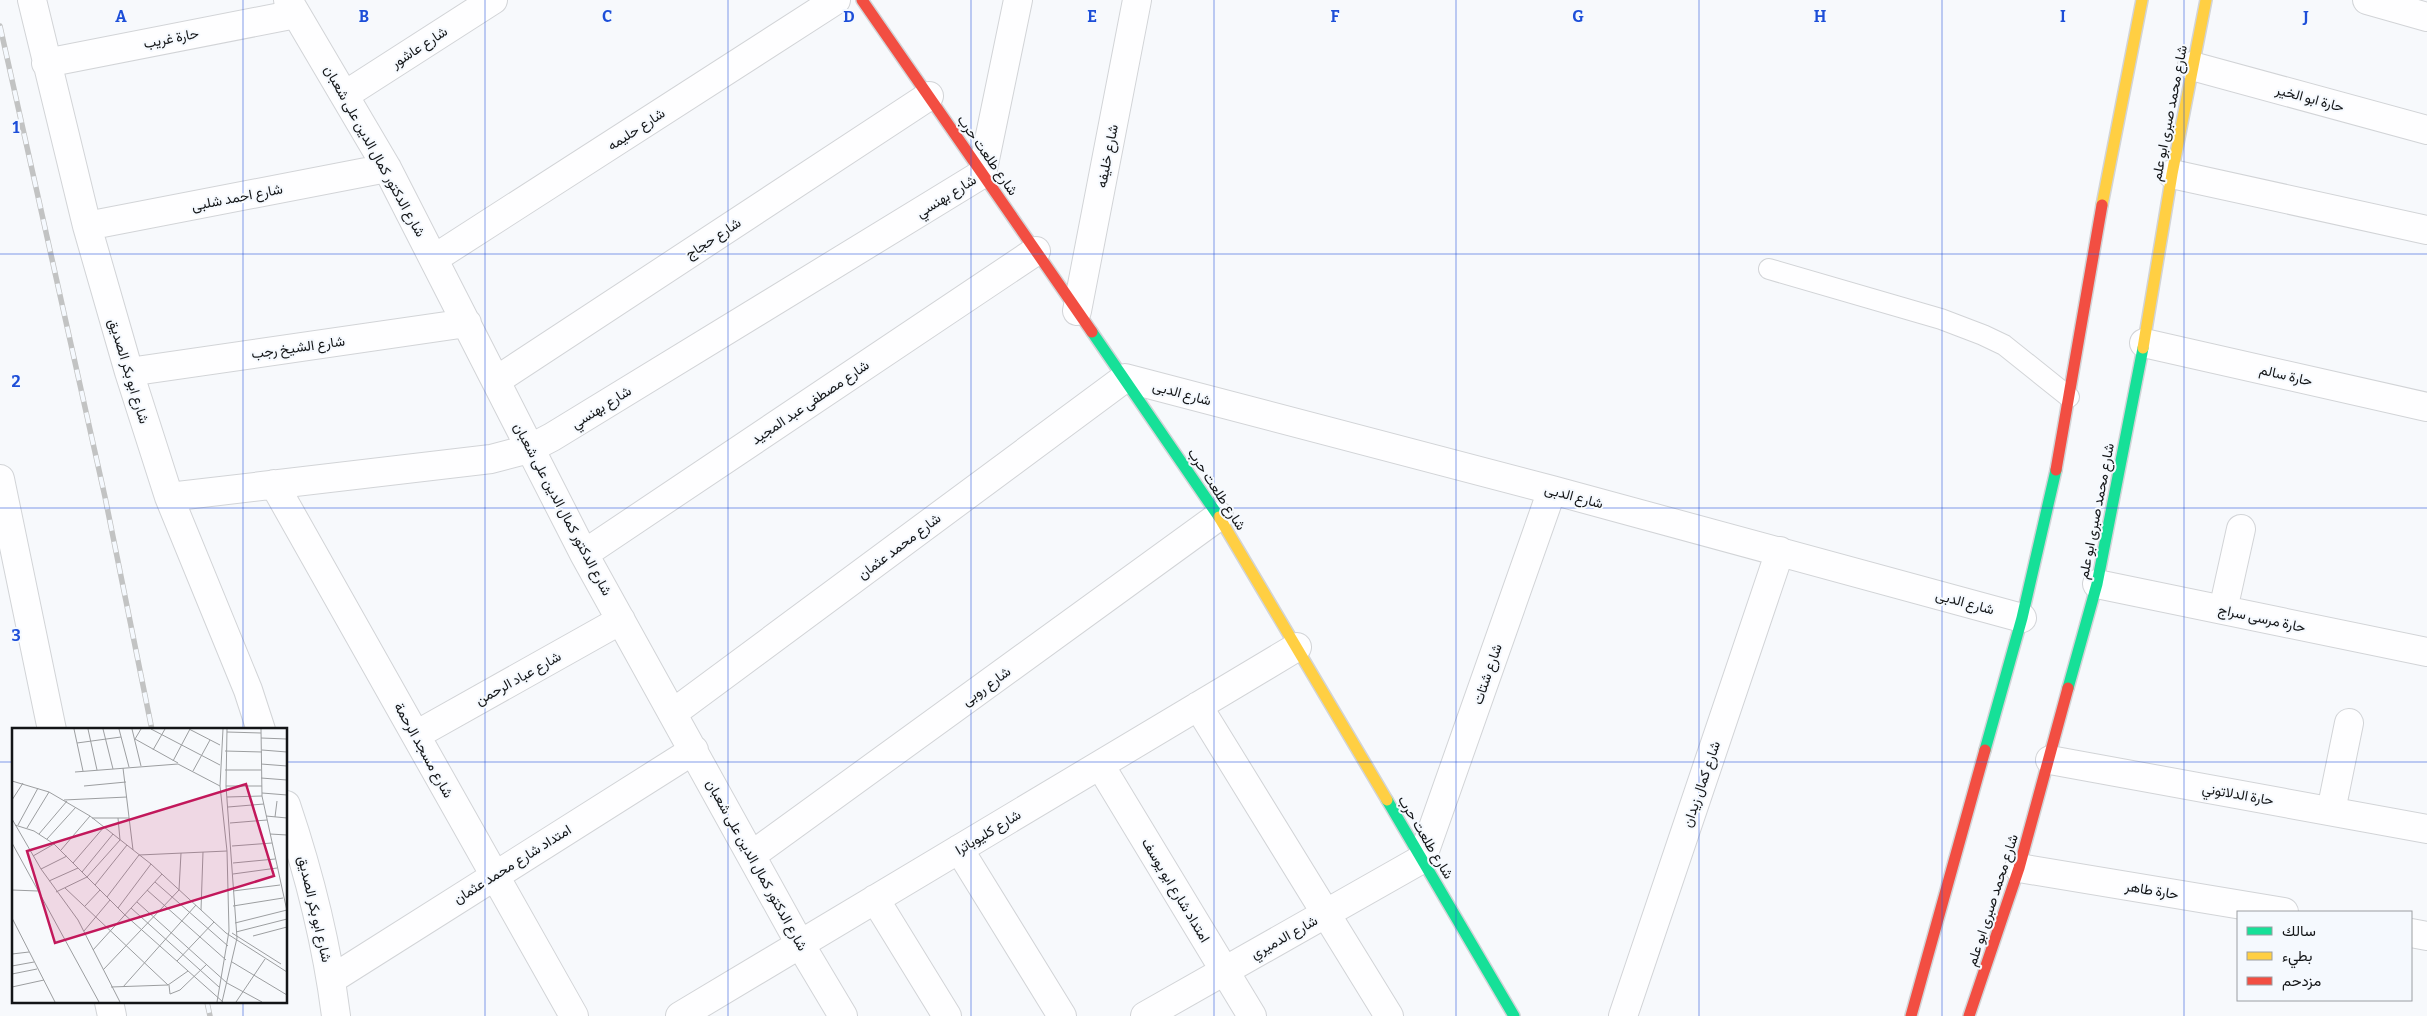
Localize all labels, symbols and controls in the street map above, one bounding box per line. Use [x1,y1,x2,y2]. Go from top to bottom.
text: A [115,7,127,26]
text: B [359,7,369,26]
text: C [602,7,612,26]
text: D [843,7,855,26]
text: E [1087,7,1097,26]
text: F [1331,7,1340,26]
text: G [1572,7,1584,26]
text: H [1814,7,1827,26]
text: I [2060,7,2066,26]
text: J [2302,7,2309,26]
street label: شارع عاشور [387,23,452,74]
street label: حارة غريب [142,25,200,52]
street label: شارع محمد صبرى ابو علم [2148,44,2193,183]
street label: شارع الدكتور كمال الدين على شعبان [319,63,429,241]
street label: حارة ابو الخير [2273,81,2346,116]
street label: شارع حليمه [604,105,669,156]
street label: شارع طلعت حرب [952,112,1022,200]
text: 1 [13,118,20,137]
street label: شارع خليفه [1093,123,1124,190]
street label: شارع بهنسي [913,171,981,224]
street label: شارع احمد شلبى [190,180,285,217]
street label: شارع حجاج [682,214,745,264]
street label: شارع ابو بكر الصديق [103,317,153,426]
street label: شارع الشيخ رجب [250,333,346,364]
street label: شارع مصطفى عبد المجيد [748,357,874,450]
street label: حارة سالم [2258,361,2314,390]
text: 2 [11,372,21,391]
street label: شارع الدبى [1150,377,1213,411]
street label: شارع بهنسي [568,382,636,435]
street label: شارع الدكتور كمال الدين على شعبان [508,420,615,600]
street label: شارع محمد صبرى ابو علم [2075,442,2120,581]
street label: شارع طلعت حرب [1182,445,1249,535]
street label: شارع الدبى [1542,480,1605,514]
street label: شارع محمد عثمان [854,510,945,585]
street label: شارع الدبى [1933,586,1996,620]
street label: حارة مرسى سراج [2216,601,2307,638]
text: 3 [11,626,21,645]
street label: شارع شتات [1469,641,1508,707]
street label: شارع عباد الرحمن [472,648,565,711]
street label: شارع روبى [959,663,1015,711]
street label: شارع مسجد الرحمة [389,700,457,802]
inset map [12,728,288,1004]
street label: شارع كمال زيدان [1679,739,1726,830]
street label: شارع الدكتور كمال الدين على شعبان [701,777,811,955]
street label: حارة الدلاتوني [2200,780,2275,812]
street label: شارع طلعت حرب [1392,792,1457,883]
street label: شارع كليوباترا [952,806,1025,860]
street label: امتداد شارع محمد عثمان [450,821,575,909]
street label: شارع محمد صبرى ابو علم [1963,832,2024,969]
street label: امتداد شارع ابو يوسف [1136,835,1213,947]
street label: شارع ابو بكر الصديق [292,854,335,964]
street label: حارة طاهر [2123,878,2180,903]
legend [2237,911,2412,1001]
street label: شارع الدميري [1248,912,1322,965]
text: سالك [2282,922,2316,940]
text: بطيء [2282,947,2312,969]
text: مزدحم [2282,972,2321,991]

